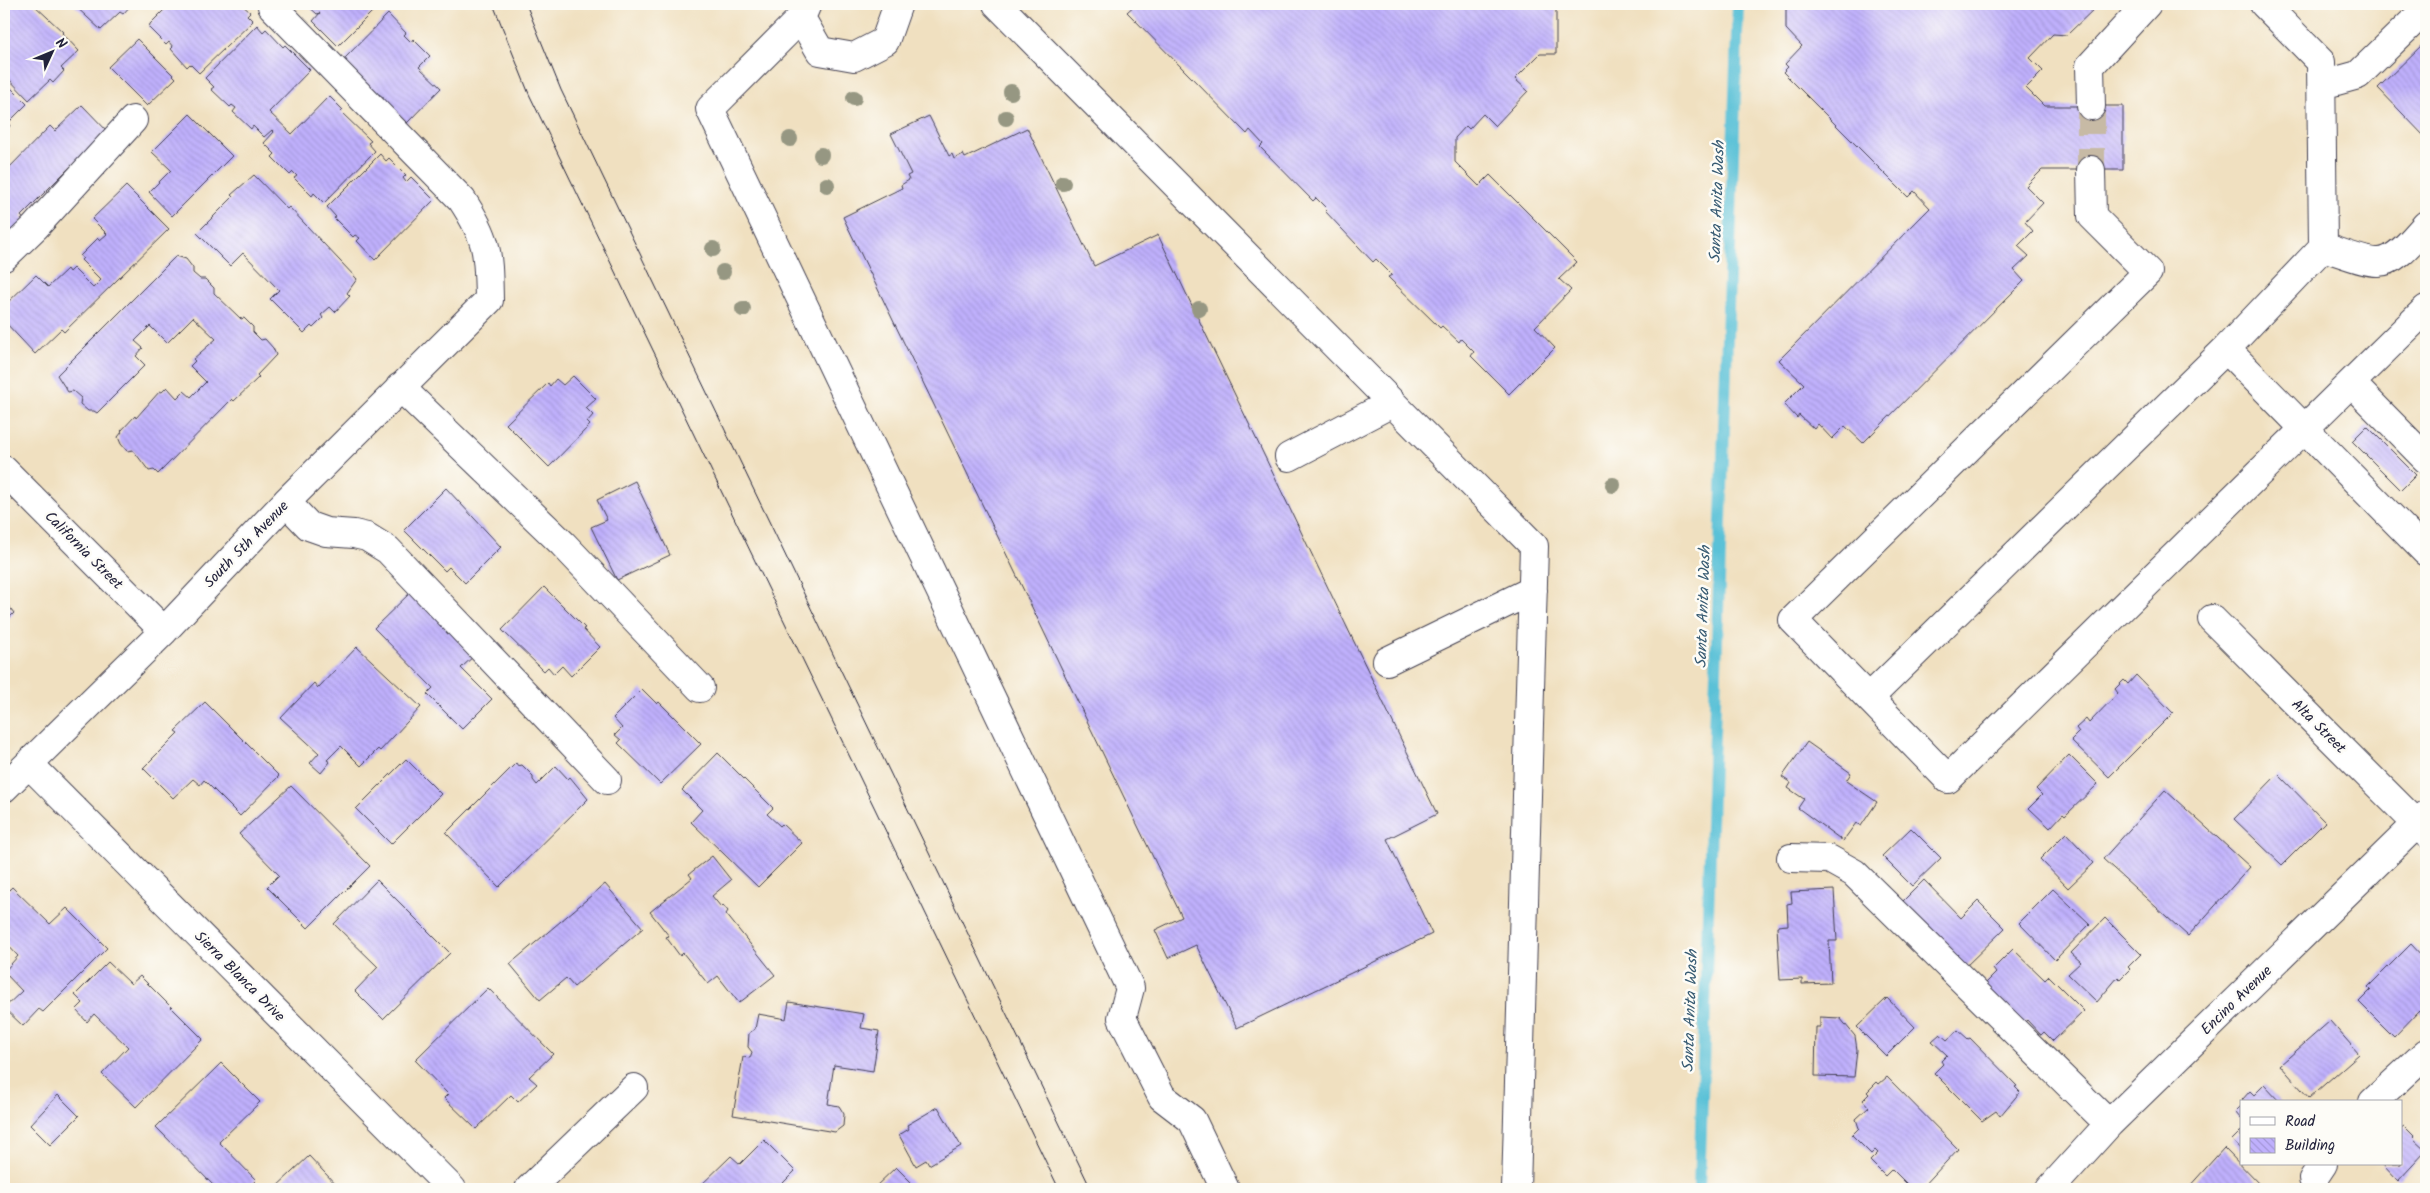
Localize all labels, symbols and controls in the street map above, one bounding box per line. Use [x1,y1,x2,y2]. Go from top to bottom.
north arrow [28,28,78,78]
text: N [50,33,72,55]
water label: Santa Anita Wash [1703,139,1732,264]
street label: South 5th Avenue [199,495,295,594]
street label: California Street [38,506,128,596]
water label: Santa Anita Wash [1689,544,1718,669]
street label: Alta Street [2285,694,2352,760]
street label: Sierra Blanca Drive [188,926,291,1028]
water label: Santa Anita Wash [1676,948,1705,1073]
street label: Encino Avenue [2195,960,2278,1041]
legend [2240,1100,2402,1166]
text: Road [2285,1110,2316,1134]
text: Building [2285,1134,2335,1158]

